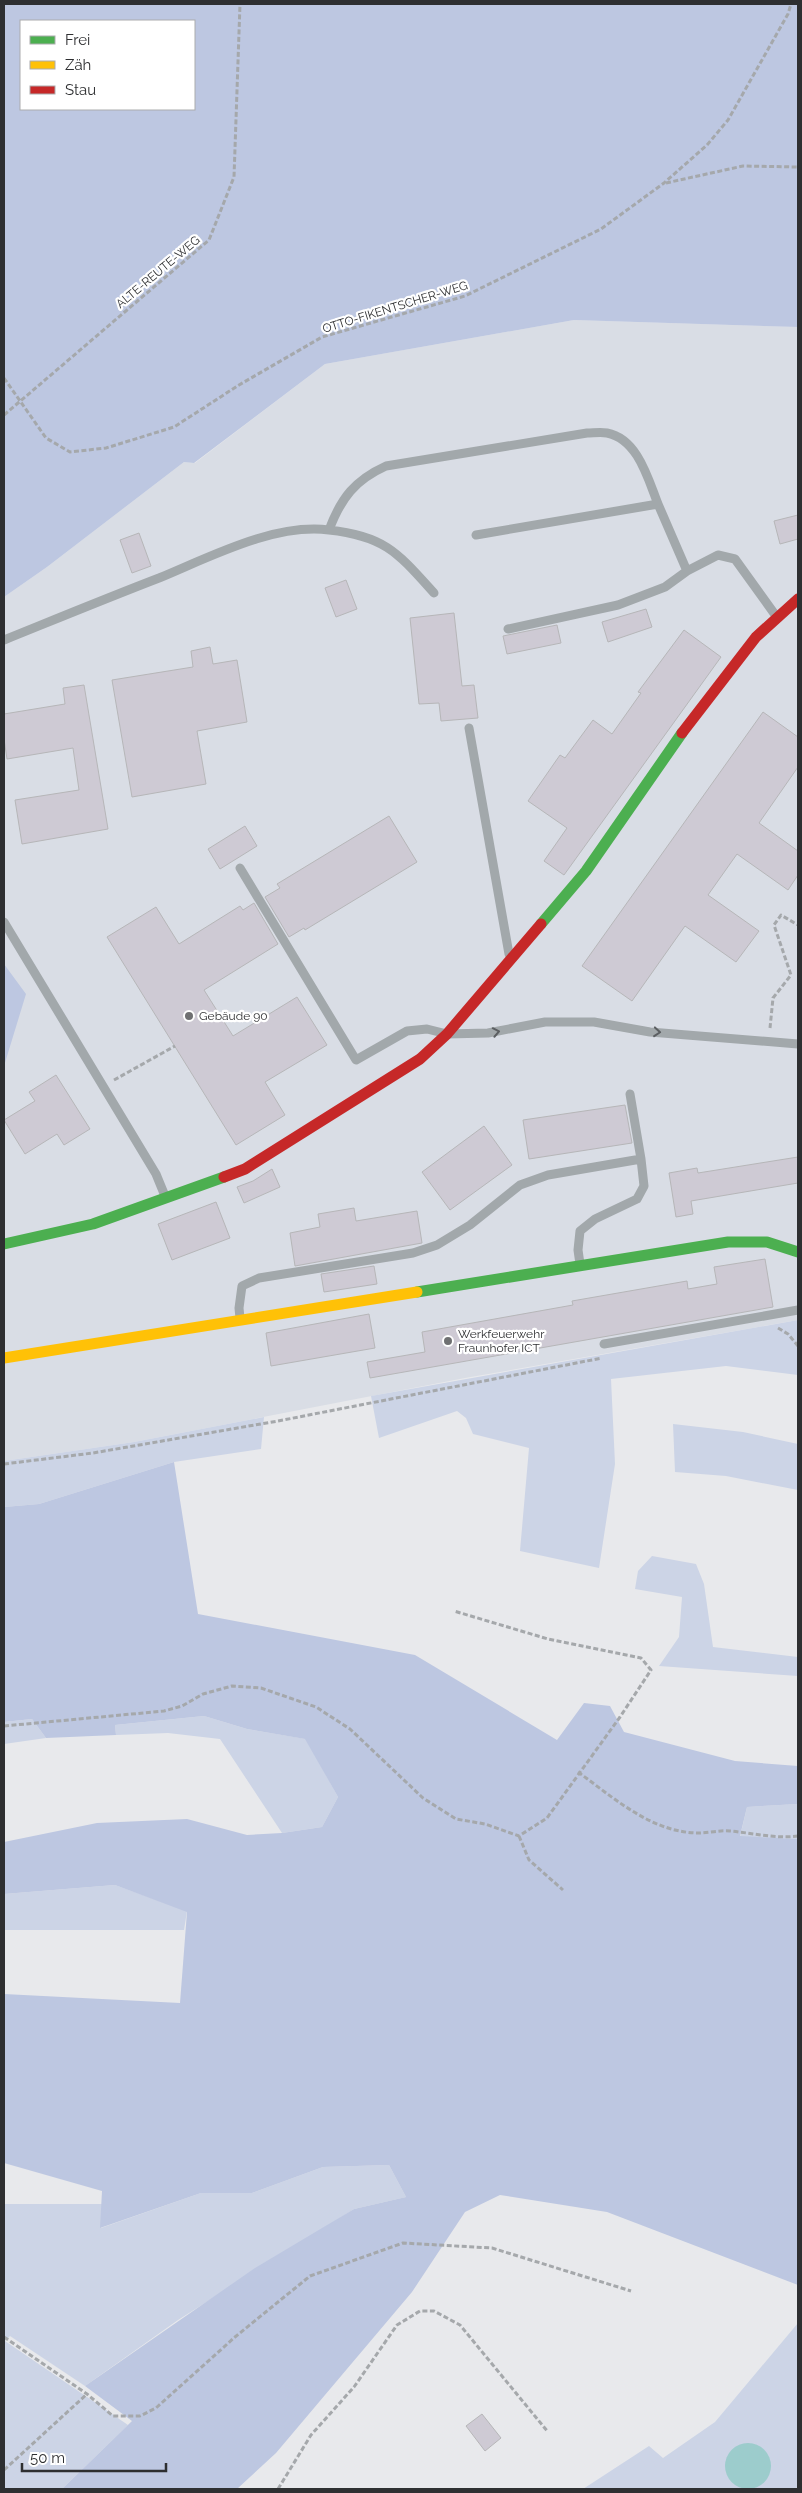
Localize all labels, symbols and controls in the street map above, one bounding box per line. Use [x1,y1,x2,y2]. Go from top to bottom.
legend [20,20,195,110]
text: Frei [65,31,90,49]
text: Zäh [65,56,91,74]
text: Stau [65,81,96,99]
street label: ALTE-REUTE-WEG [113,233,203,311]
street label: OTTO-FIKENTSCHER-WEG [321,278,469,336]
place label: Gebäude 90 [199,1009,268,1023]
marker: Gebäude 90 [183,1010,195,1022]
one-way arrow [653,1026,661,1037]
one-way arrow [491,1027,500,1037]
place label: Werkfeuerwehr Fraunhofer ICT [458,1327,545,1355]
marker: Werkfeuerwehr Fraunhofer ICT [442,1335,454,1347]
scale bar [22,2440,166,2472]
text: 50 m [30,2449,65,2467]

